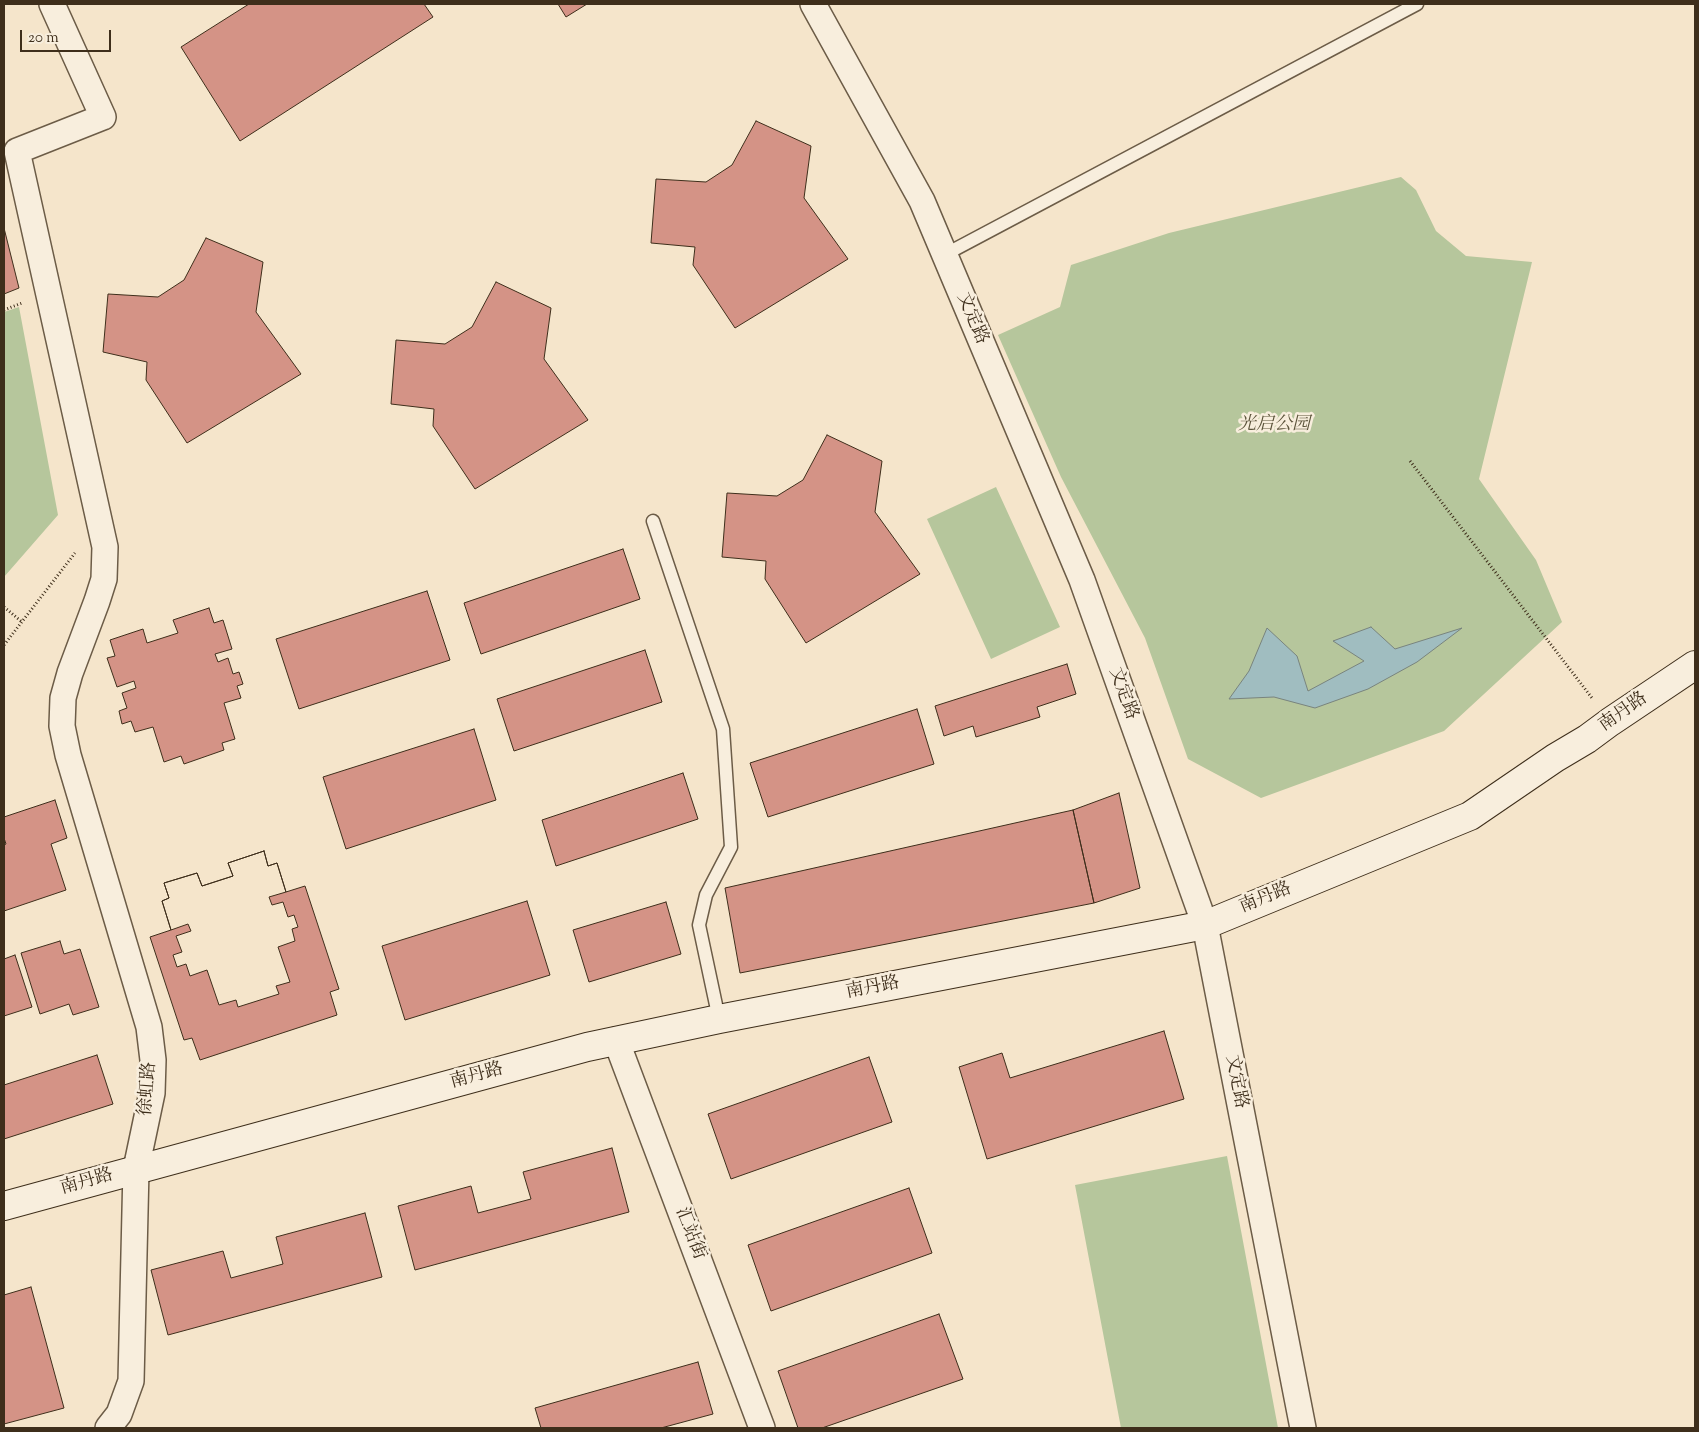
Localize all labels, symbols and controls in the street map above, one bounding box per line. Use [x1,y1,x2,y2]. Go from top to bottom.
scale bar [22,20,114,52]
text: 20 m [28,28,59,49]
street label: 文定路 [951,290,991,348]
park label: 光启公园 [1238,415,1310,437]
street label: 文定路 [1103,665,1141,723]
street label: 南丹路 [1596,689,1652,737]
street label: 南丹路 [1237,879,1295,919]
street label: 南丹路 [844,973,902,1005]
street label: 文定路 [1219,1053,1251,1111]
street label: 南丹路 [448,1060,506,1094]
street label: 徐虹路 [136,1061,162,1117]
street label: 南丹路 [58,1165,116,1201]
street label: 汇站街 [669,1205,709,1263]

